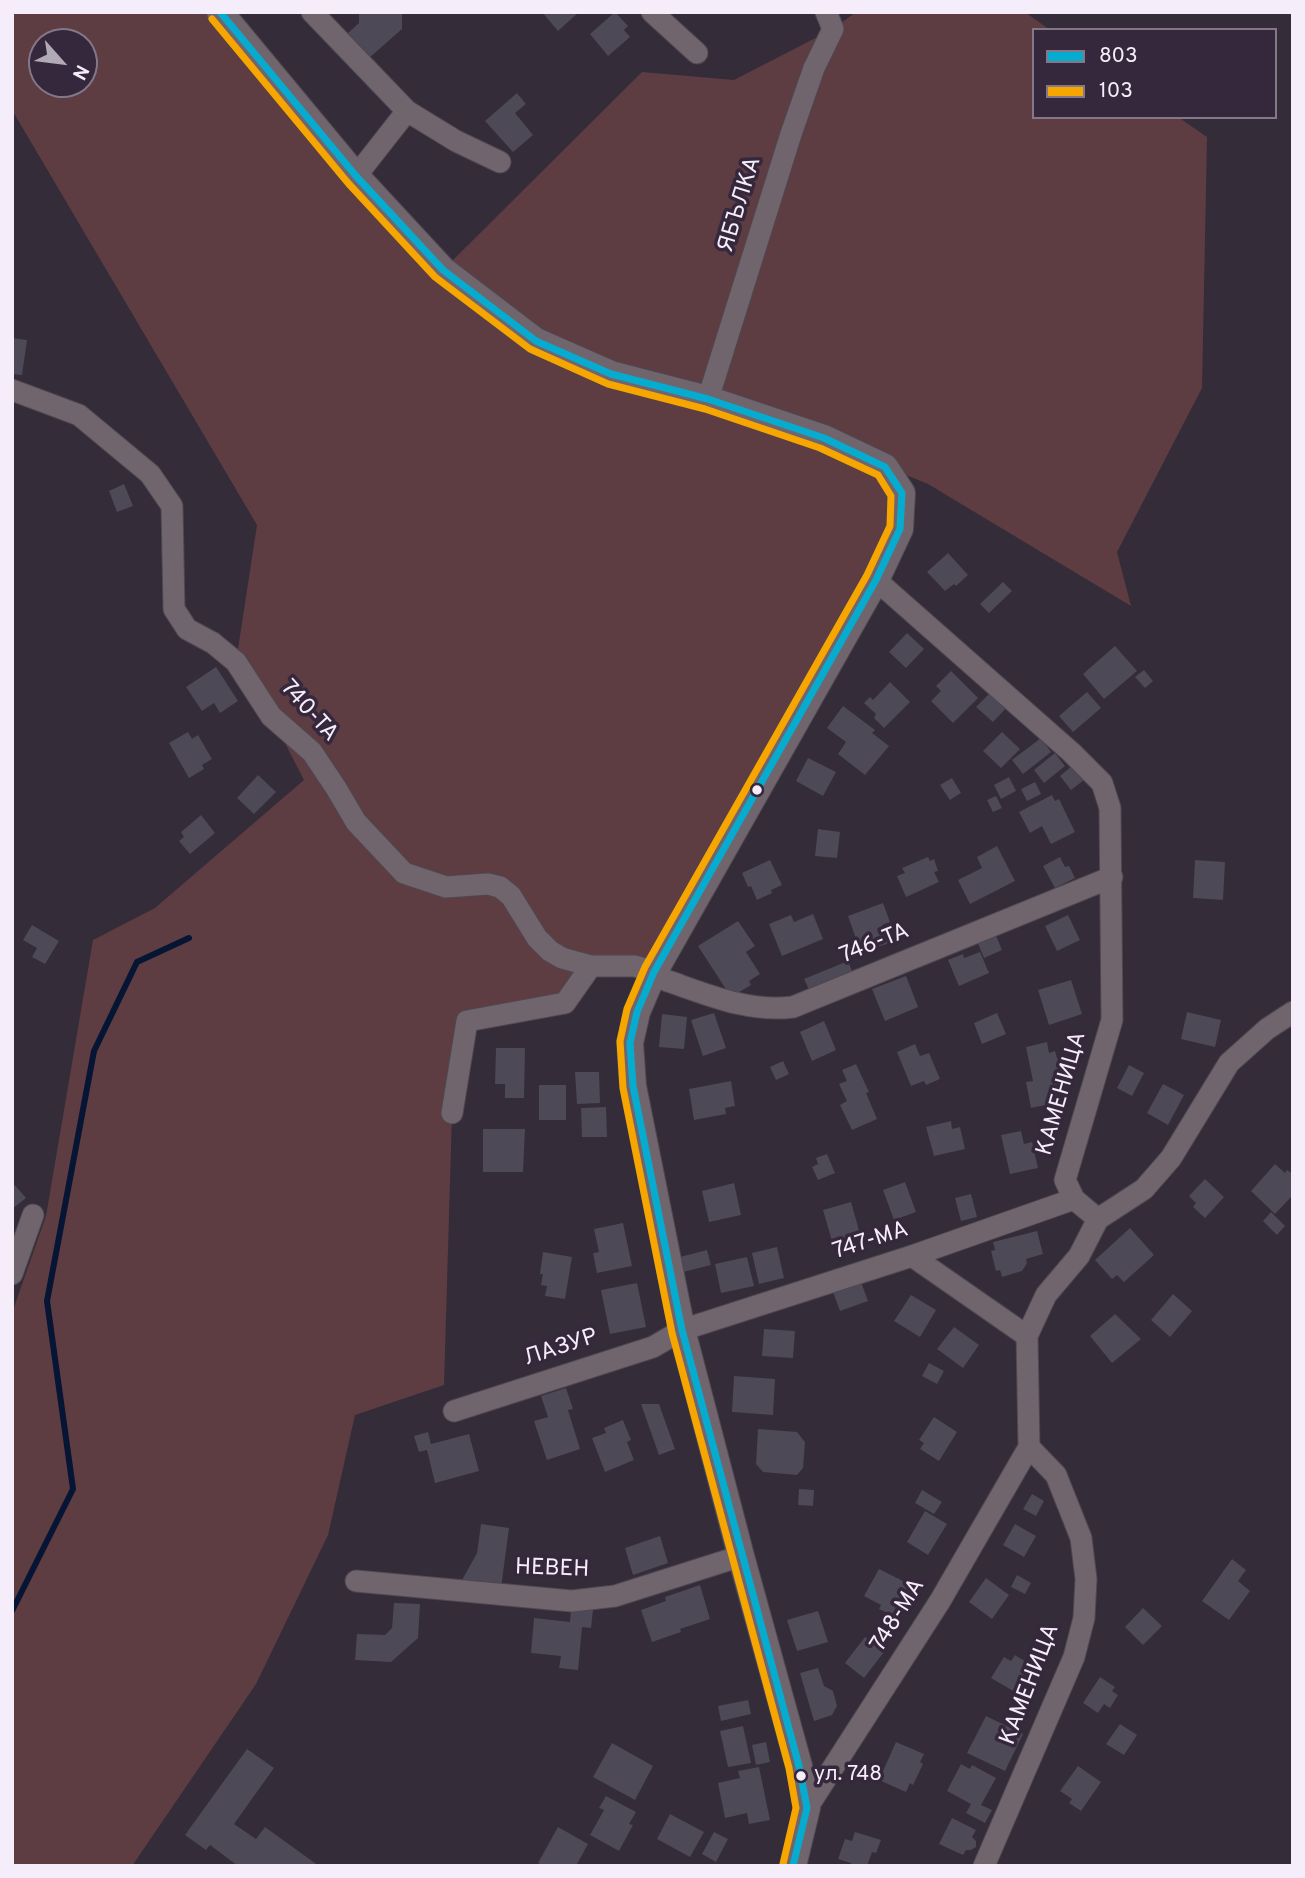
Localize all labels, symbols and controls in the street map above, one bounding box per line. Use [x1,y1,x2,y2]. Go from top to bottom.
north arrow [28,28,98,98]
legend [1032,28,1277,119]
text: 803 [1099,43,1138,70]
text: N [66,60,94,84]
text: 103 [1099,78,1133,105]
street label: ЯБЪЛКА [713,154,769,256]
street label: 740-ТА [273,676,343,748]
unlabelled marker [750,783,764,797]
street label: 746-ТА [836,919,914,971]
street label: КАМЕНИЦА [1032,1029,1094,1159]
street label: 747-МА [830,1217,912,1267]
street label: ЛАЗУР [521,1324,601,1374]
street label: НЕВЕН [514,1555,590,1585]
street label: 748-МА [866,1574,932,1658]
street label: КАМЕНИЦА [995,1621,1067,1749]
place label: ул. 748 [814,1763,882,1789]
marker: ул. 748 [794,1769,808,1783]

